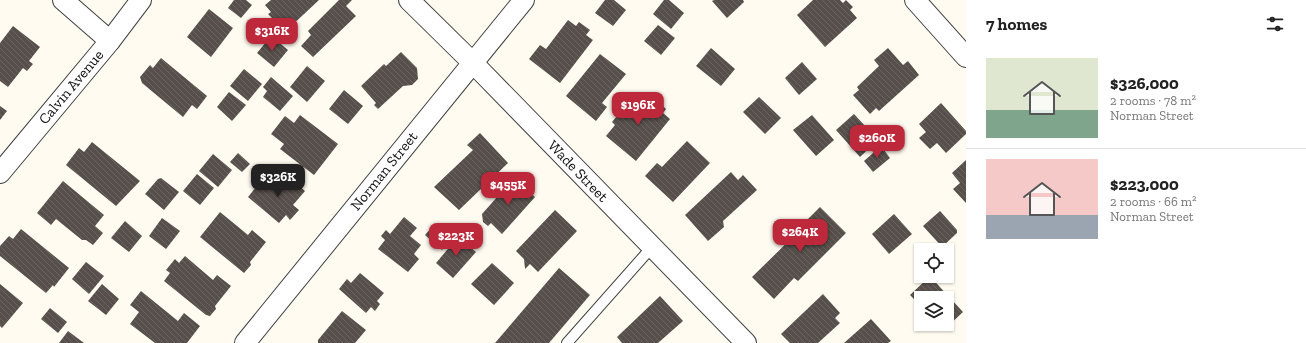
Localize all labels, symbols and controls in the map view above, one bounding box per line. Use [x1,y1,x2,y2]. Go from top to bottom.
icon: filters [1264,13,1286,35]
text: 7 homes [986,14,1047,34]
pin: $316K [244,18,300,52]
text: $316K [255,23,289,38]
street label: Calvin Avenue [35,46,107,128]
text: $326,000 [1110,73,1179,93]
icon: home [1018,74,1066,122]
pin: $196K [610,92,666,126]
text: 2 rooms · 78 m² [1110,93,1196,108]
text: $196K [621,97,655,112]
text: Norman Street [1110,108,1194,123]
pin: $260K [849,125,905,159]
street label: Norman Street [347,128,422,214]
text: $260K [859,130,895,145]
street label: Wade Street [544,136,612,206]
pin: $326K [250,164,306,198]
text: $326K [260,169,296,184]
pin: $455K [480,172,536,206]
text: $223,000 [1110,174,1179,194]
icon: home [1018,175,1066,223]
text: $455K [490,177,526,192]
text: 2 rooms · 66 m² [1110,194,1197,209]
text: Norman Street [1110,209,1194,224]
pin: $264K [772,219,828,253]
pin: $223K [428,223,484,257]
text: $264K [782,224,818,239]
text: $223K [438,228,474,243]
map controls [914,243,954,331]
button: locate [914,243,954,283]
button: layers [914,291,954,331]

